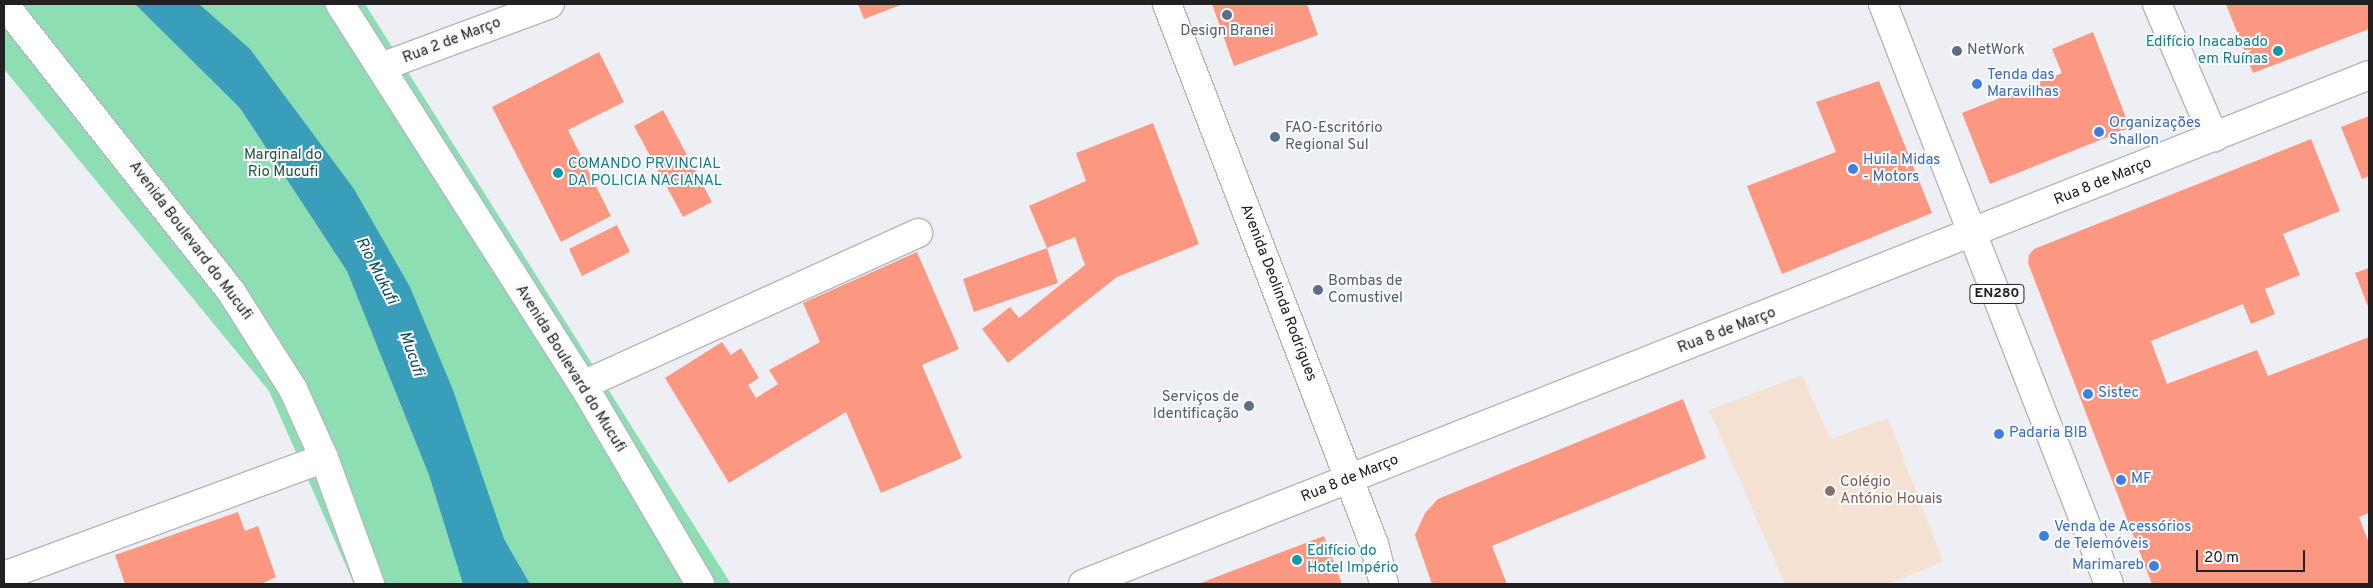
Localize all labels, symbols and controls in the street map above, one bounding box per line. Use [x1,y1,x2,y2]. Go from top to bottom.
marker: Design Branei [1221,9,1233,21]
street label: Rua 2 de Março [400,14,504,68]
place label: Design Branei [1180,23,1274,41]
place label: Edifício Inacabado em Ruínas [2146,33,2268,68]
place label: NetWork [1967,42,2025,60]
marker: NetWork [1951,45,1963,57]
marker: Edifício Inacabado em Ruínas [2272,45,2284,57]
place label: Tenda das Maravilhas [1987,66,2059,101]
marker: Tenda das Maravilhas [1971,78,1983,90]
place label: Organizações Shallon [2109,114,2201,149]
place label: FAO-Escritório Regional Sul [1285,119,1383,154]
marker: Organizações Shallon [2093,126,2105,138]
marker: FAO-Escritório Regional Sul [1269,131,1281,143]
park label: Marginal do Rio Mucufi [244,146,322,181]
place label: Huila Midas - Motors [1863,151,1940,186]
street label: Rua 8 de Março [2052,154,2154,210]
place label: COMANDO PRVINCIAL DA POLICIA NACIANAL [568,155,723,190]
street label: Avenida Boulevard do Mucufi [124,158,256,324]
marker: Huila Midas - Motors [1847,163,1859,175]
marker: COMANDO PRVINCIAL DA POLICIA NACIANAL [552,167,564,179]
street label: Avenida Deolinda Rodrigues [1236,202,1320,384]
water label: Rio Mukufi [351,234,401,308]
place label: Bombas de Comustivel [1328,272,1403,307]
street label: Avenida Boulevard do Mucufi [511,282,629,456]
road number: EN280 [1968,282,2026,306]
marker: Bombas de Comustivel [1312,284,1324,296]
street label: Rua 8 de Março [1675,304,1779,358]
water label: Mucufi [394,329,428,379]
place label: Sistec [2098,385,2139,403]
place label: Serviços de Identificação [1153,388,1239,423]
marker: Sistec [2082,388,2094,400]
marker: Serviços de Identificação [1243,400,1255,412]
place label: Padaria BIB [2009,425,2088,443]
marker: Padaria BIB [1993,428,2005,440]
street label: Rua 8 de Março [1299,451,1401,507]
place label: MF [2131,471,2151,489]
place label: Colégio António Houais [1840,473,1943,508]
marker: MF [2115,474,2127,486]
marker: Colégio António Houais [1824,485,1836,497]
place label: Venda de Acessórios de Telemóveis [2054,518,2192,553]
marker: Venda de Acessórios de Telemóveis [2038,530,2050,542]
scale bar [2198,540,2307,572]
place label: Edifício do Hotel Império [1307,542,1399,577]
text: 20 m [2204,549,2239,568]
marker: Edifício do Hotel Império [1291,554,1303,566]
place label: Marimareb [2072,557,2144,575]
marker: Marimareb [2148,560,2160,572]

